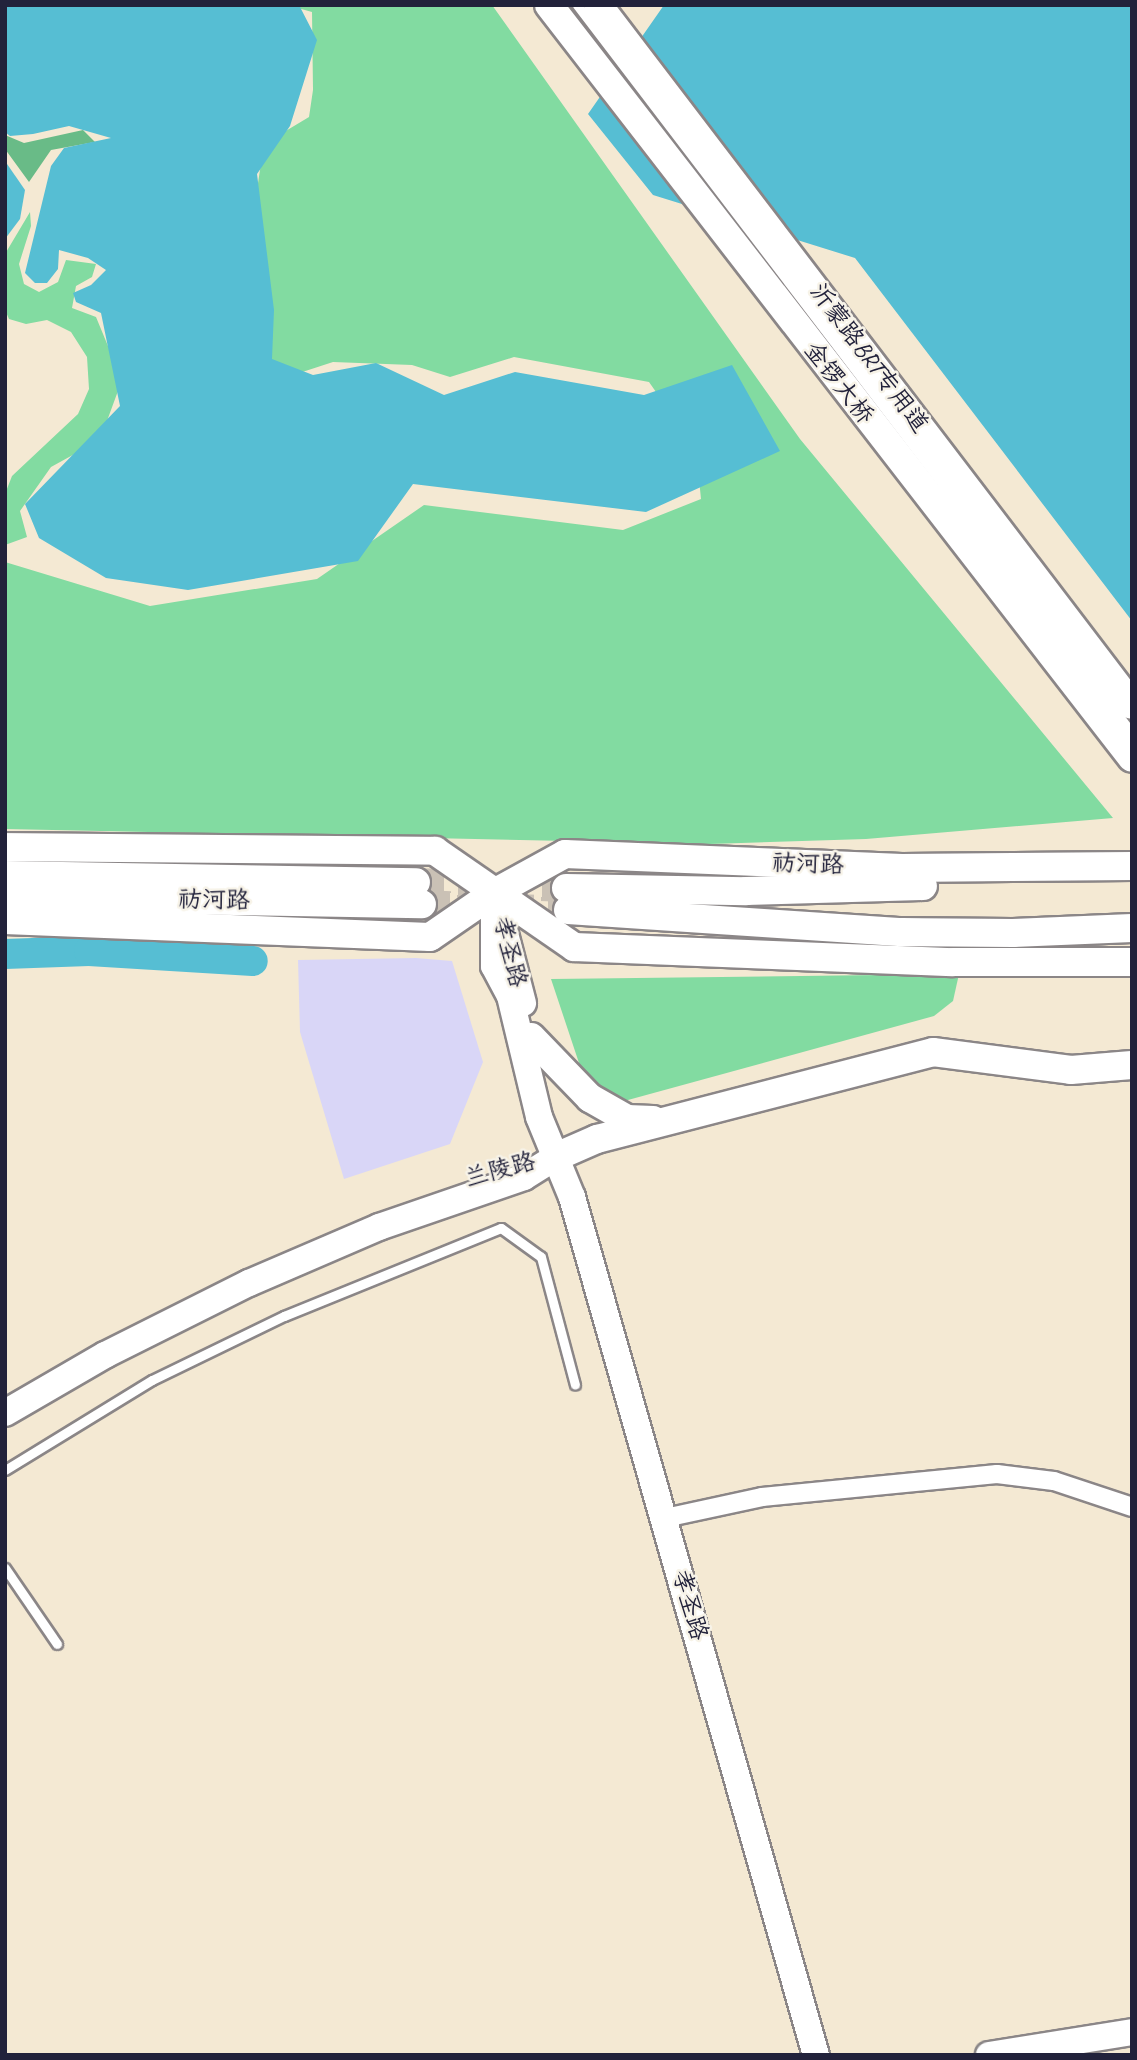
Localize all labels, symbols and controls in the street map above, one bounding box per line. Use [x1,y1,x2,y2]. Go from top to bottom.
street label: 沂蒙路BRT专用道 [804,278,934,438]
street label: 金锣大桥 [798,336,880,430]
street label: 祊河路 [772,848,844,880]
street label: 祊河路 [178,885,250,915]
street label: 孝圣路 [487,914,533,990]
street label: 兰陵路 [461,1147,539,1193]
street label: 孝圣路 [666,1566,714,1644]

